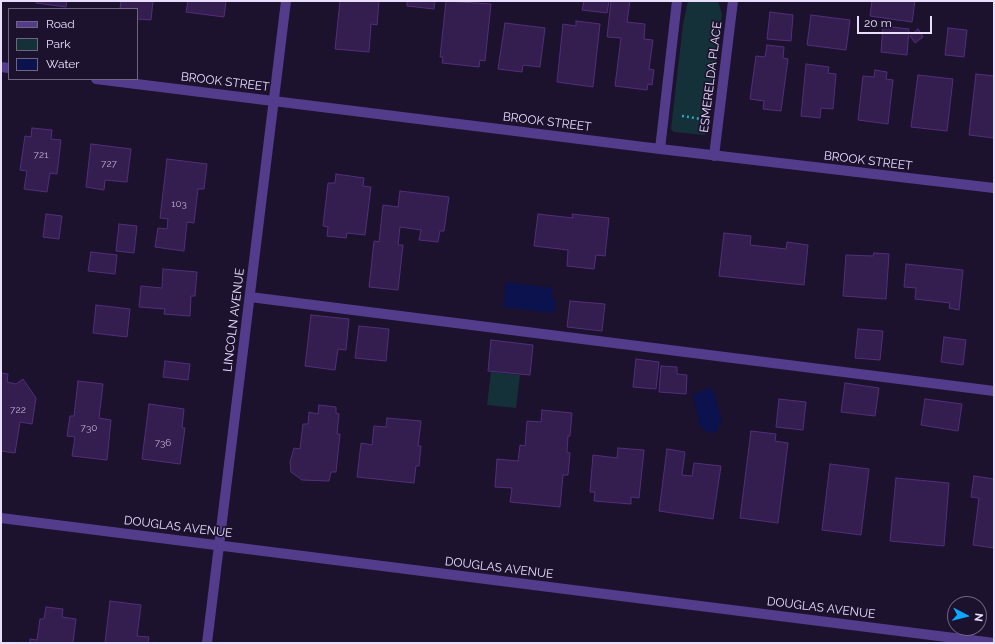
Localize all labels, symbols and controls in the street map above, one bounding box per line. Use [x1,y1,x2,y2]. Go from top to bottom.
legend [8,8,138,80]
scale bar [859,8,934,34]
text: 20 m [864,16,892,30]
text: Road [46,17,75,31]
street label: ESMERELDA PLACE [697,21,725,133]
text: Park [46,37,71,51]
text: Water [46,57,80,71]
street label: BROOK STREET [180,69,270,95]
street label: BROOK STREET [502,109,592,135]
street label: BROOK STREET [823,148,913,174]
house number: 721 [34,149,48,161]
house number: 727 [101,158,117,170]
house number: 103 [171,198,187,210]
street label: LINCOLN AVENUE [221,267,247,373]
house number: 722 [10,404,26,416]
house number: 730 [81,422,97,434]
house number: 736 [155,437,171,449]
street label: DOUGLAS AVENUE [123,513,233,541]
street label: DOUGLAS AVENUE [444,554,554,582]
street label: DOUGLAS AVENUE [766,594,876,622]
north arrow [947,596,987,636]
text: N [971,612,985,622]

